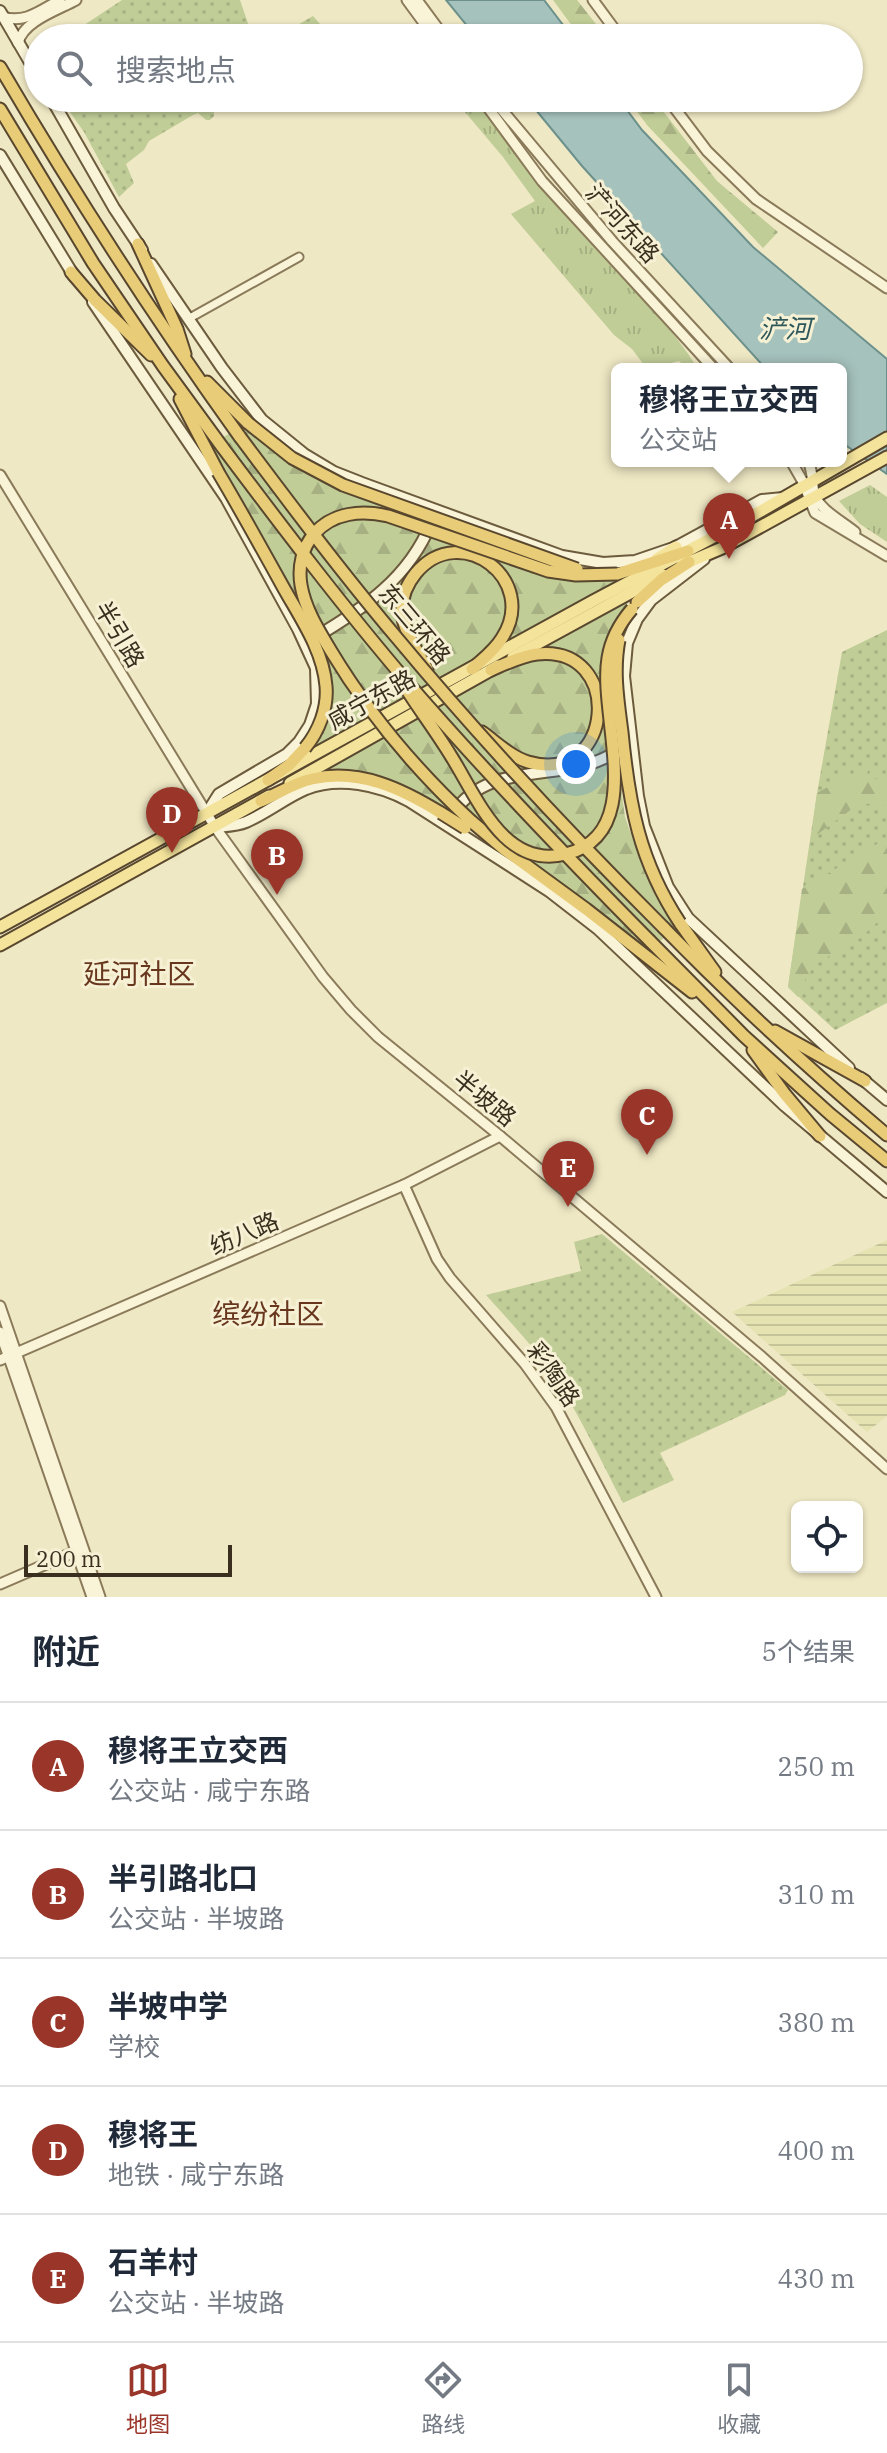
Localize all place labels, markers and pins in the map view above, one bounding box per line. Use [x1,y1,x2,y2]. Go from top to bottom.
pin: A [703,493,755,559]
pin: D [146,787,198,853]
pin: B [251,829,303,895]
pin: C [621,1089,673,1155]
pin: E [542,1141,594,1207]

